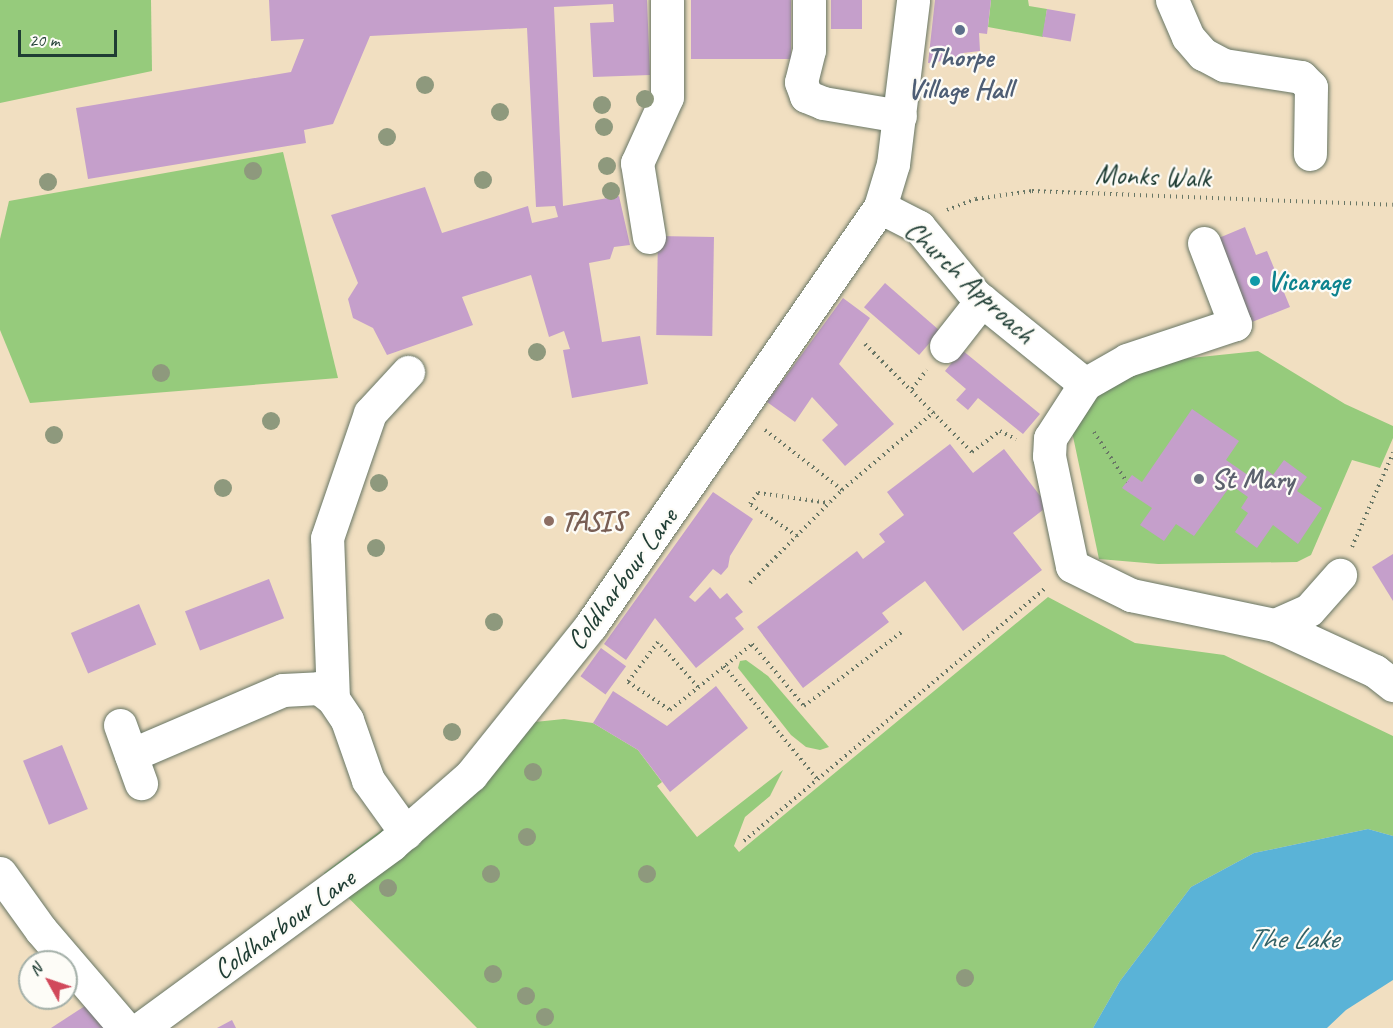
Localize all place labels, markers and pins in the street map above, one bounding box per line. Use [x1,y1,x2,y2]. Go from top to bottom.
marker: Thorpe Village Hall [953,23,967,37]
place label: Thorpe Village Hall [907,40,1013,106]
place label: Vicarage [1267,264,1349,298]
marker: Vicarage [1248,274,1262,288]
place label: St Mary [1211,462,1294,496]
marker: St Mary [1192,472,1206,486]
place label: TASIS [561,504,625,538]
marker: TASIS [542,514,556,528]

